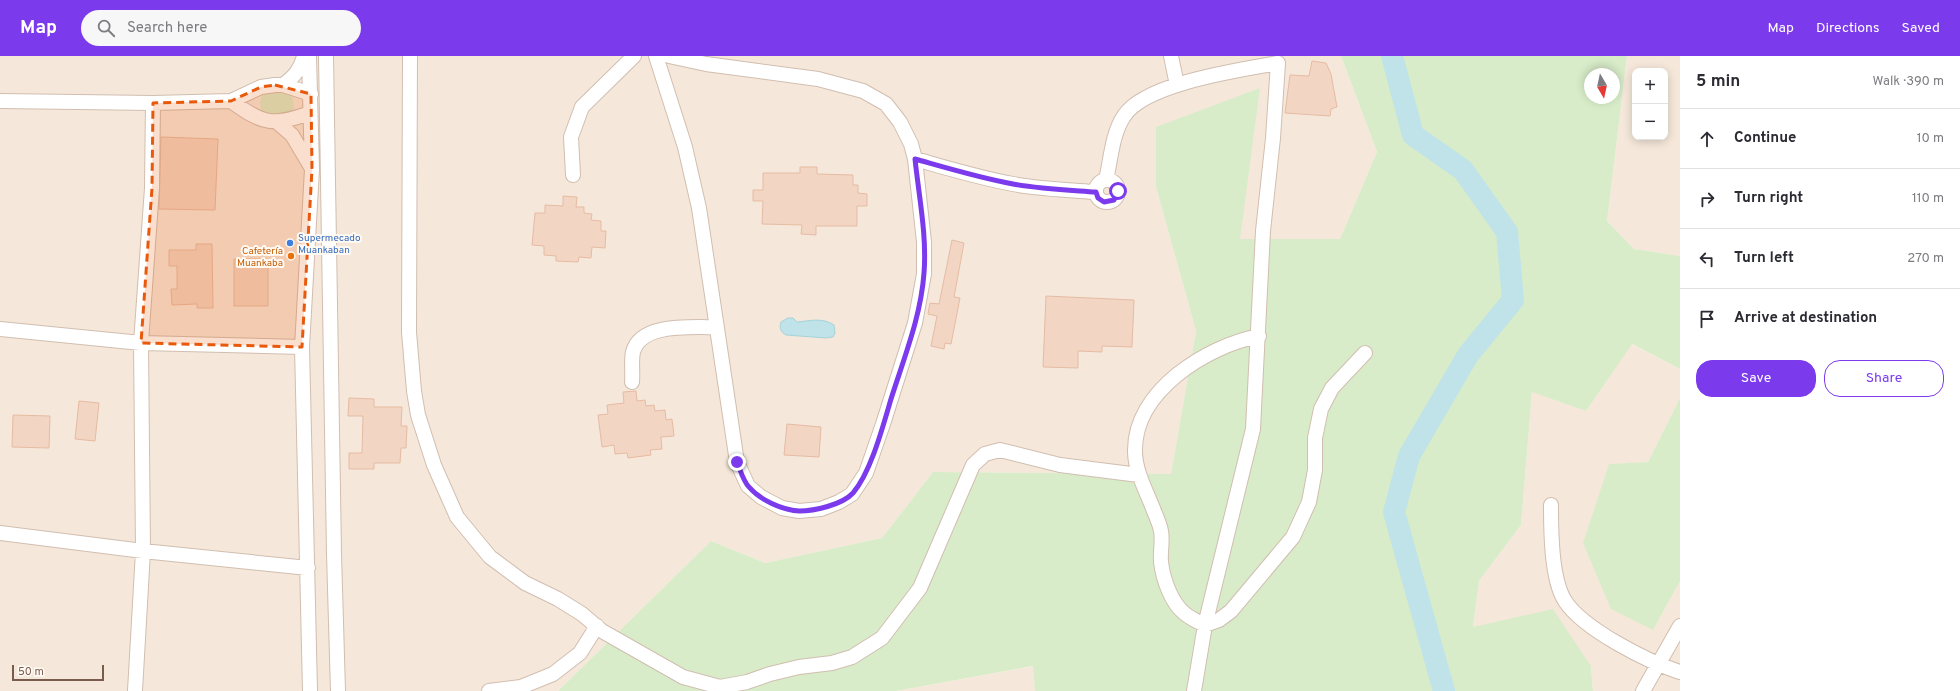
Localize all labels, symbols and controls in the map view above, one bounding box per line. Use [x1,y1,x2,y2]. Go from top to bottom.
search box [81,10,361,46]
text: Map [20,16,57,40]
icon: search [95,17,117,39]
text: Search here [127,19,207,38]
text: Map [1768,20,1794,37]
text: Directions [1816,20,1880,37]
text: Saved [1902,20,1940,37]
north arrow [1584,68,1620,104]
map controls [1632,68,1668,140]
button: + [1632,68,1668,104]
text: 5 min [1696,71,1740,93]
text: Walk · 390 m [1873,74,1944,90]
button: − [1632,104,1668,140]
icon: ahead [1696,128,1718,150]
text: Continue [1734,129,1796,148]
text: 10 m [1917,131,1944,147]
route start [1109,182,1127,200]
icon: right [1696,188,1718,210]
text: Turn right [1734,189,1803,208]
text: 110 m [1912,191,1944,207]
place label: Supermecado Muankaban [298,232,361,257]
marker: Supermecado Muankaban [285,238,295,248]
place label: Cafetería Muankaba [237,245,283,270]
icon: left [1696,248,1718,270]
text: Turn left [1734,249,1794,268]
marker: Cafetería Muankaba [286,251,296,261]
text: 270 m [1907,251,1944,267]
icon: arrive [1696,308,1718,330]
text: Arrive at destination [1734,309,1877,328]
button: Save [1696,360,1816,397]
button: Share [1824,360,1944,397]
route end [728,453,746,471]
scale bar [12,663,104,682]
text: 50 m [18,665,44,679]

